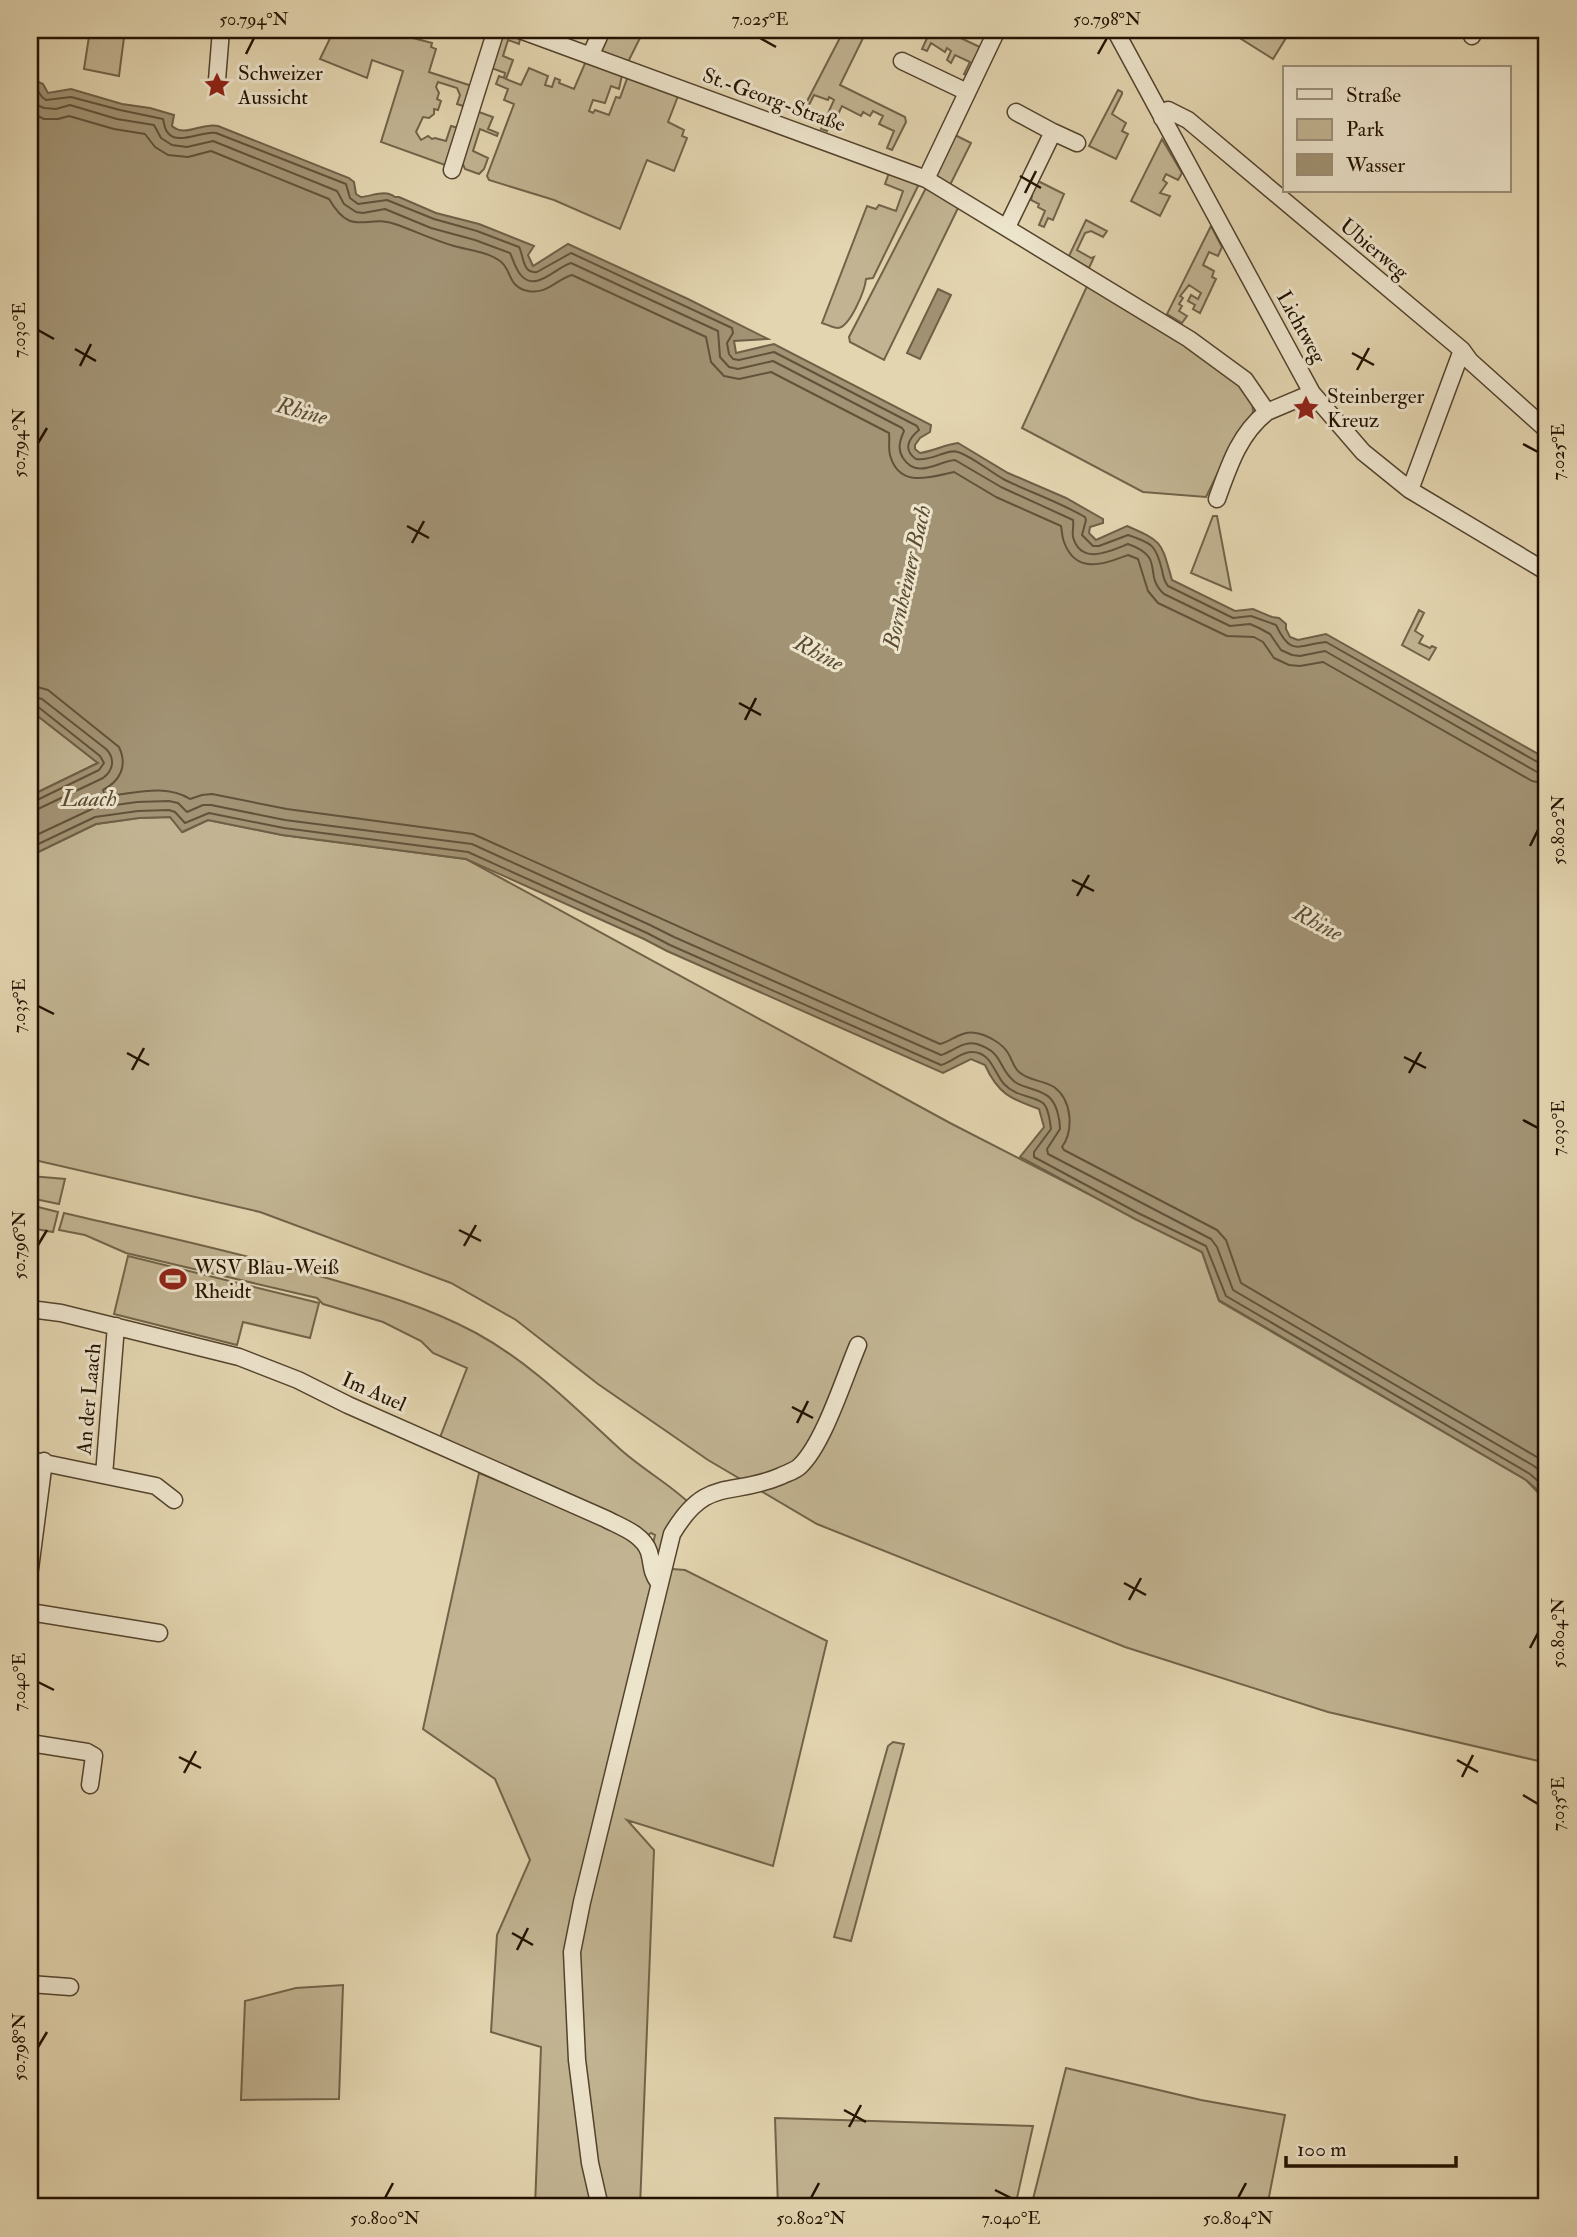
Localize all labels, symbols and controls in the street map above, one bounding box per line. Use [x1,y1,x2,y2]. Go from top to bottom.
text: 50.794°N [219,8,289,31]
text: 7.025°E [732,8,788,31]
text: 50.798°N [1073,8,1141,31]
place label: Schweizer Aussicht [237,60,323,111]
street label: St.-Georg-Straße [699,62,849,138]
legend [1283,66,1510,192]
place icon: Schweizer Aussicht [202,70,232,100]
text: Straße [1346,82,1401,109]
text: Park [1346,116,1384,143]
text: Wasser [1345,152,1405,179]
street label: Ubierweg [1334,212,1415,286]
street label: Lichtweg [1270,286,1332,369]
text: 7.030°E [8,302,31,358]
place label: Steinberger Kreuz [1327,383,1425,434]
water label: Rhine [272,390,331,432]
place icon: Steinberger Kreuz [1291,393,1321,423]
text: 50.794°N [8,408,31,478]
text: 7.025°E [1547,424,1570,480]
water label: Bornheimer Bach [876,502,938,653]
water label: Rhine [789,628,849,678]
water label: Laach [60,784,117,813]
text: 50.802°N [1547,795,1570,865]
water label: Rhine [1288,898,1348,948]
text: 7.035°E [8,979,31,1033]
text: 7.030°E [1547,1100,1570,1156]
text: 50.796°N [8,1211,31,1279]
place label: WSV Blau-Weiß Rheidt [193,1254,339,1305]
sports icon: WSV Blau-Weiß Rheidt [158,1264,188,1294]
street label: An der Laach [71,1342,107,1457]
street label: Im Auel [338,1366,411,1418]
text: 50.804°N [1547,1598,1570,1668]
text: 7.040°E [8,1653,31,1711]
text: 7.035°E [1547,1777,1570,1831]
text: 50.798°N [8,2013,31,2081]
scale bar [1286,2125,1456,2169]
text: 100 m [1297,2136,1347,2163]
text: 50.800°N [350,2207,420,2230]
text: 50.802°N [776,2207,846,2230]
text: 7.040°E [982,2207,1040,2230]
text: 50.804°N [1203,2207,1273,2230]

